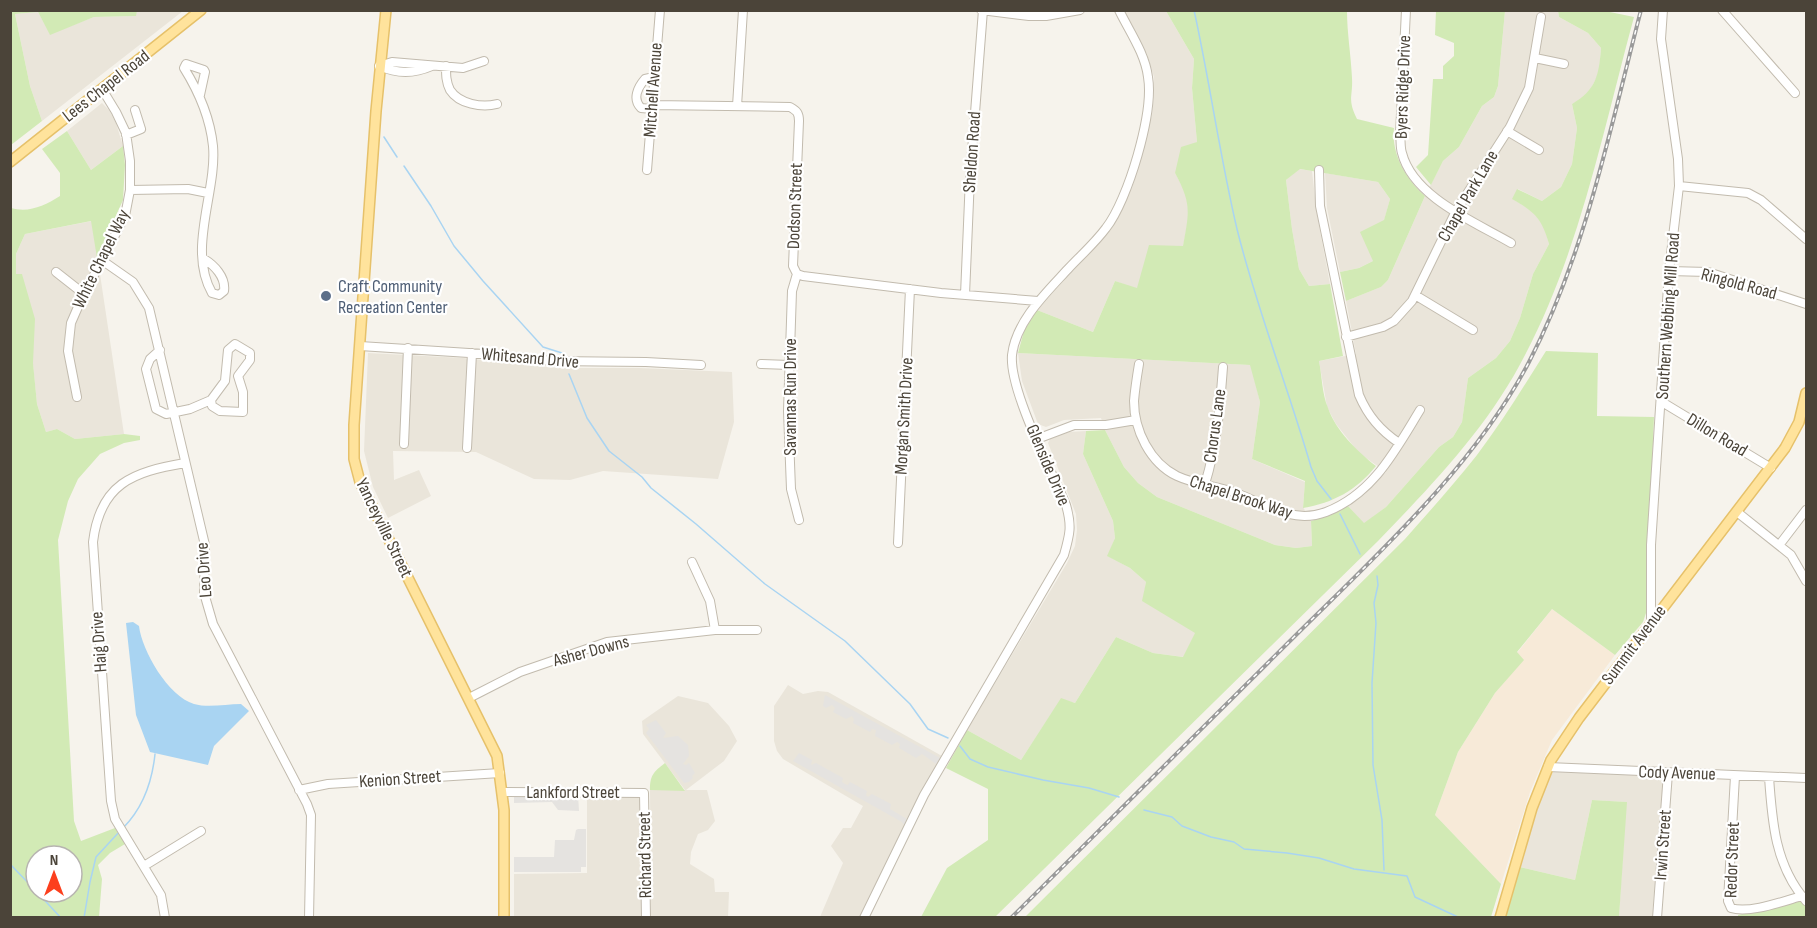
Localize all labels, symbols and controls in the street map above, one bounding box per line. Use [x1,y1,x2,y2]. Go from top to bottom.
street label: Byers Ridge Drive [1391,35,1415,139]
street label: Mitchell Avenue [639,42,667,138]
street label: Lees Chapel Road [58,46,154,126]
street label: Sheldon Road [959,111,985,193]
street label: Chapel Park Lane [1433,147,1503,245]
street label: Dodson Street [783,162,807,249]
street label: White Chapel Way [68,206,134,312]
street label: Southern Webbing Mill Road [1652,232,1684,400]
street label: Ringold Road [1699,264,1779,304]
place label: Craft Community Recreation Center [338,276,448,318]
marker: Craft Community Recreation Center [319,289,333,303]
street label: Savannas Run Drive [780,338,801,456]
street label: Whitesand Drive [480,343,580,373]
street label: Morgan Smith Drive [890,357,918,475]
street label: Chorus Lane [1199,388,1231,464]
street label: Dillon Road [1683,409,1751,461]
street label: Glenside Drive [1022,421,1074,509]
street label: Chapel Brook Way [1187,471,1295,524]
street label: Yanceyville Street [351,475,417,581]
street label: Leo Drive [192,542,216,598]
street label: Summit Avenue [1597,601,1671,689]
street label: Haig Drive [86,611,112,673]
street label: Asher Downs [550,631,631,671]
street label: Cody Avenue [1638,761,1716,785]
street label: Kenion Street [358,766,442,792]
street label: Lankford Street [526,782,620,803]
street label: Irwin Street [1650,808,1676,881]
street label: Richard Street [634,811,656,899]
street label: Redor Street [1720,821,1744,899]
north arrow [24,844,84,904]
text: N [50,851,58,870]

